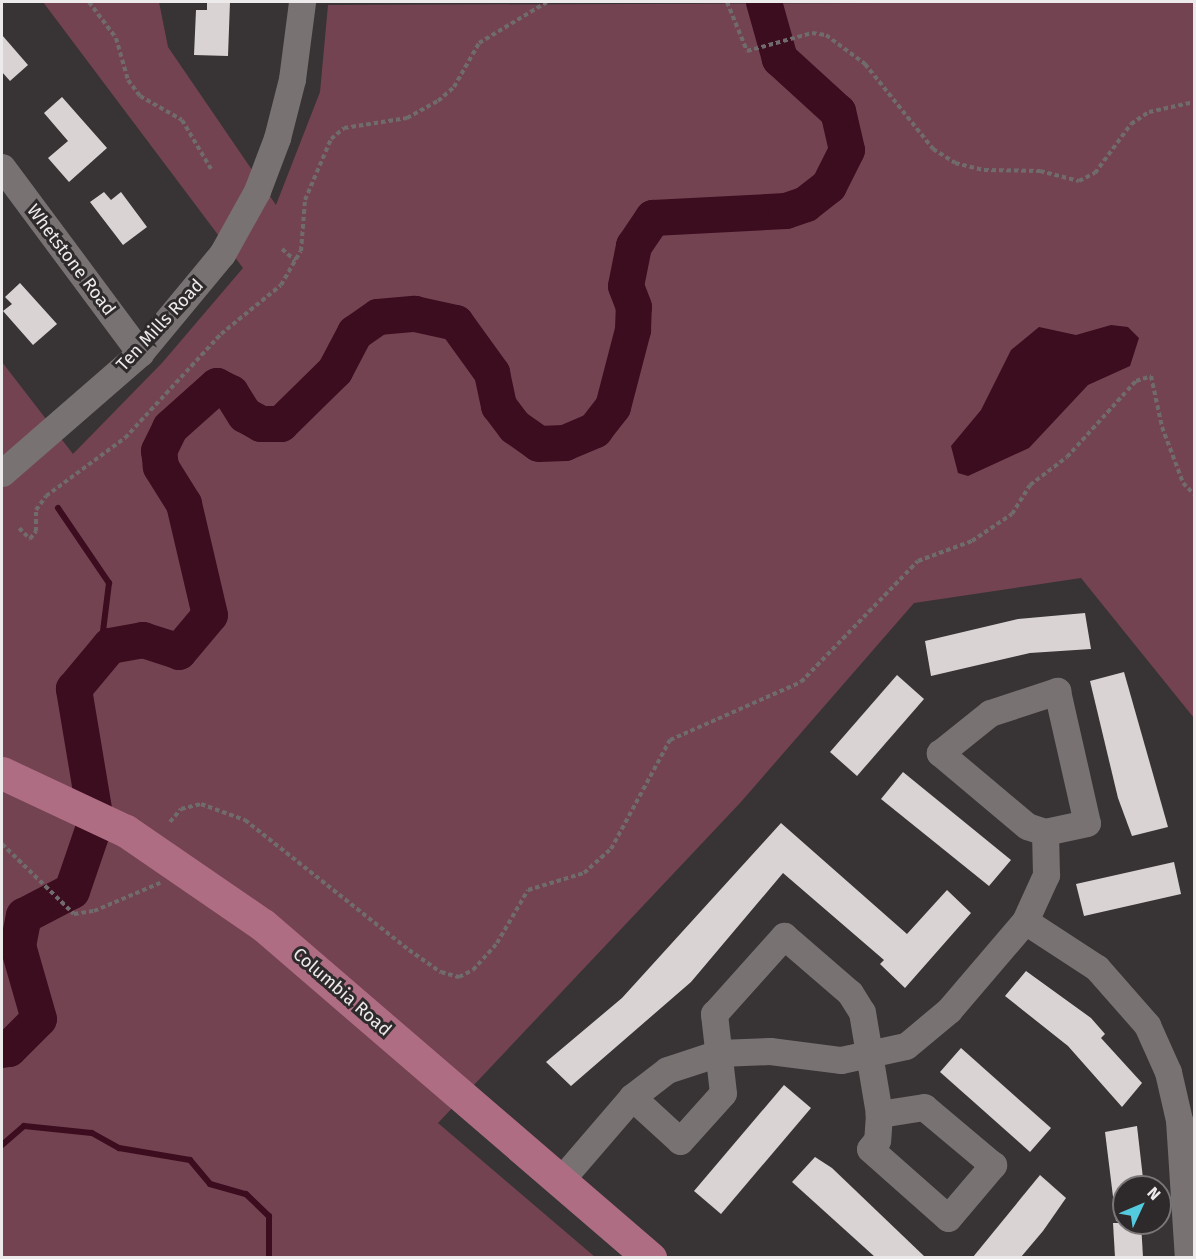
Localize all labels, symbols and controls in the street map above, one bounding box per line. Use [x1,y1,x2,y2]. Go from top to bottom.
street label: Whetstone Road [22,200,120,320]
street label: Ten Mills Road [112,275,208,375]
street label: Columbia Road [288,943,396,1041]
north arrow [1112,1175,1172,1235]
text: N [1143,1183,1164,1204]

